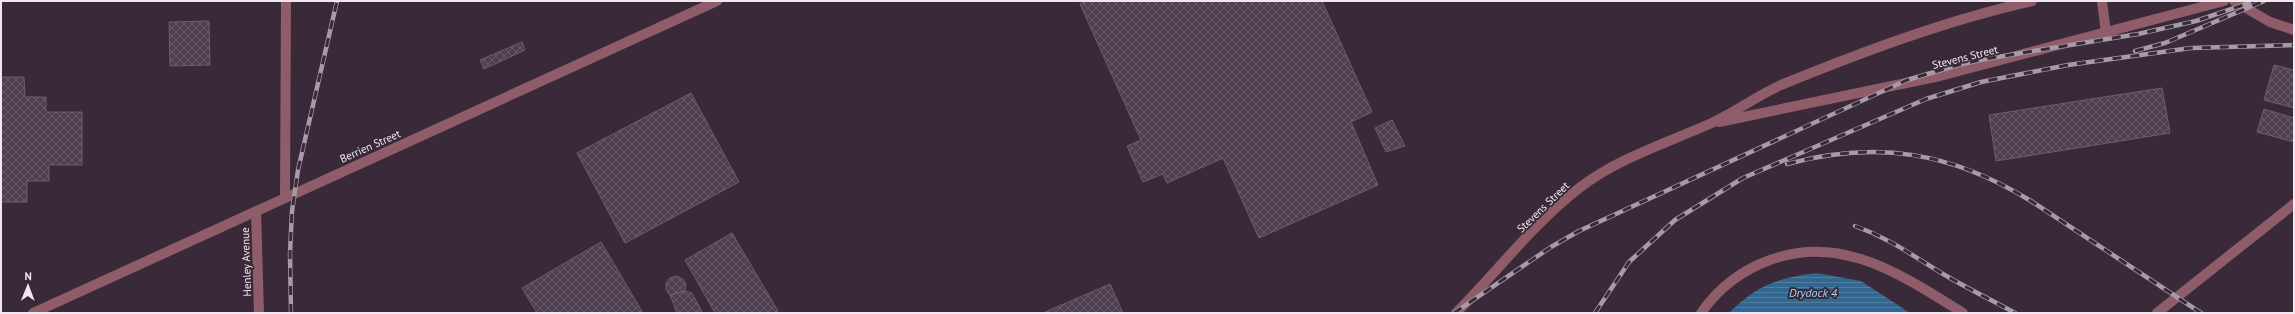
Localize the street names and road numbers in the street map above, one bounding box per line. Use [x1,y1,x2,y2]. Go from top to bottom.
street label: Stevens Street [1931,42,2000,72]
street label: Berrien Street [337,126,403,166]
street label: Stevens Street [1514,178,1572,235]
street label: Henley Avenue [238,227,254,297]

